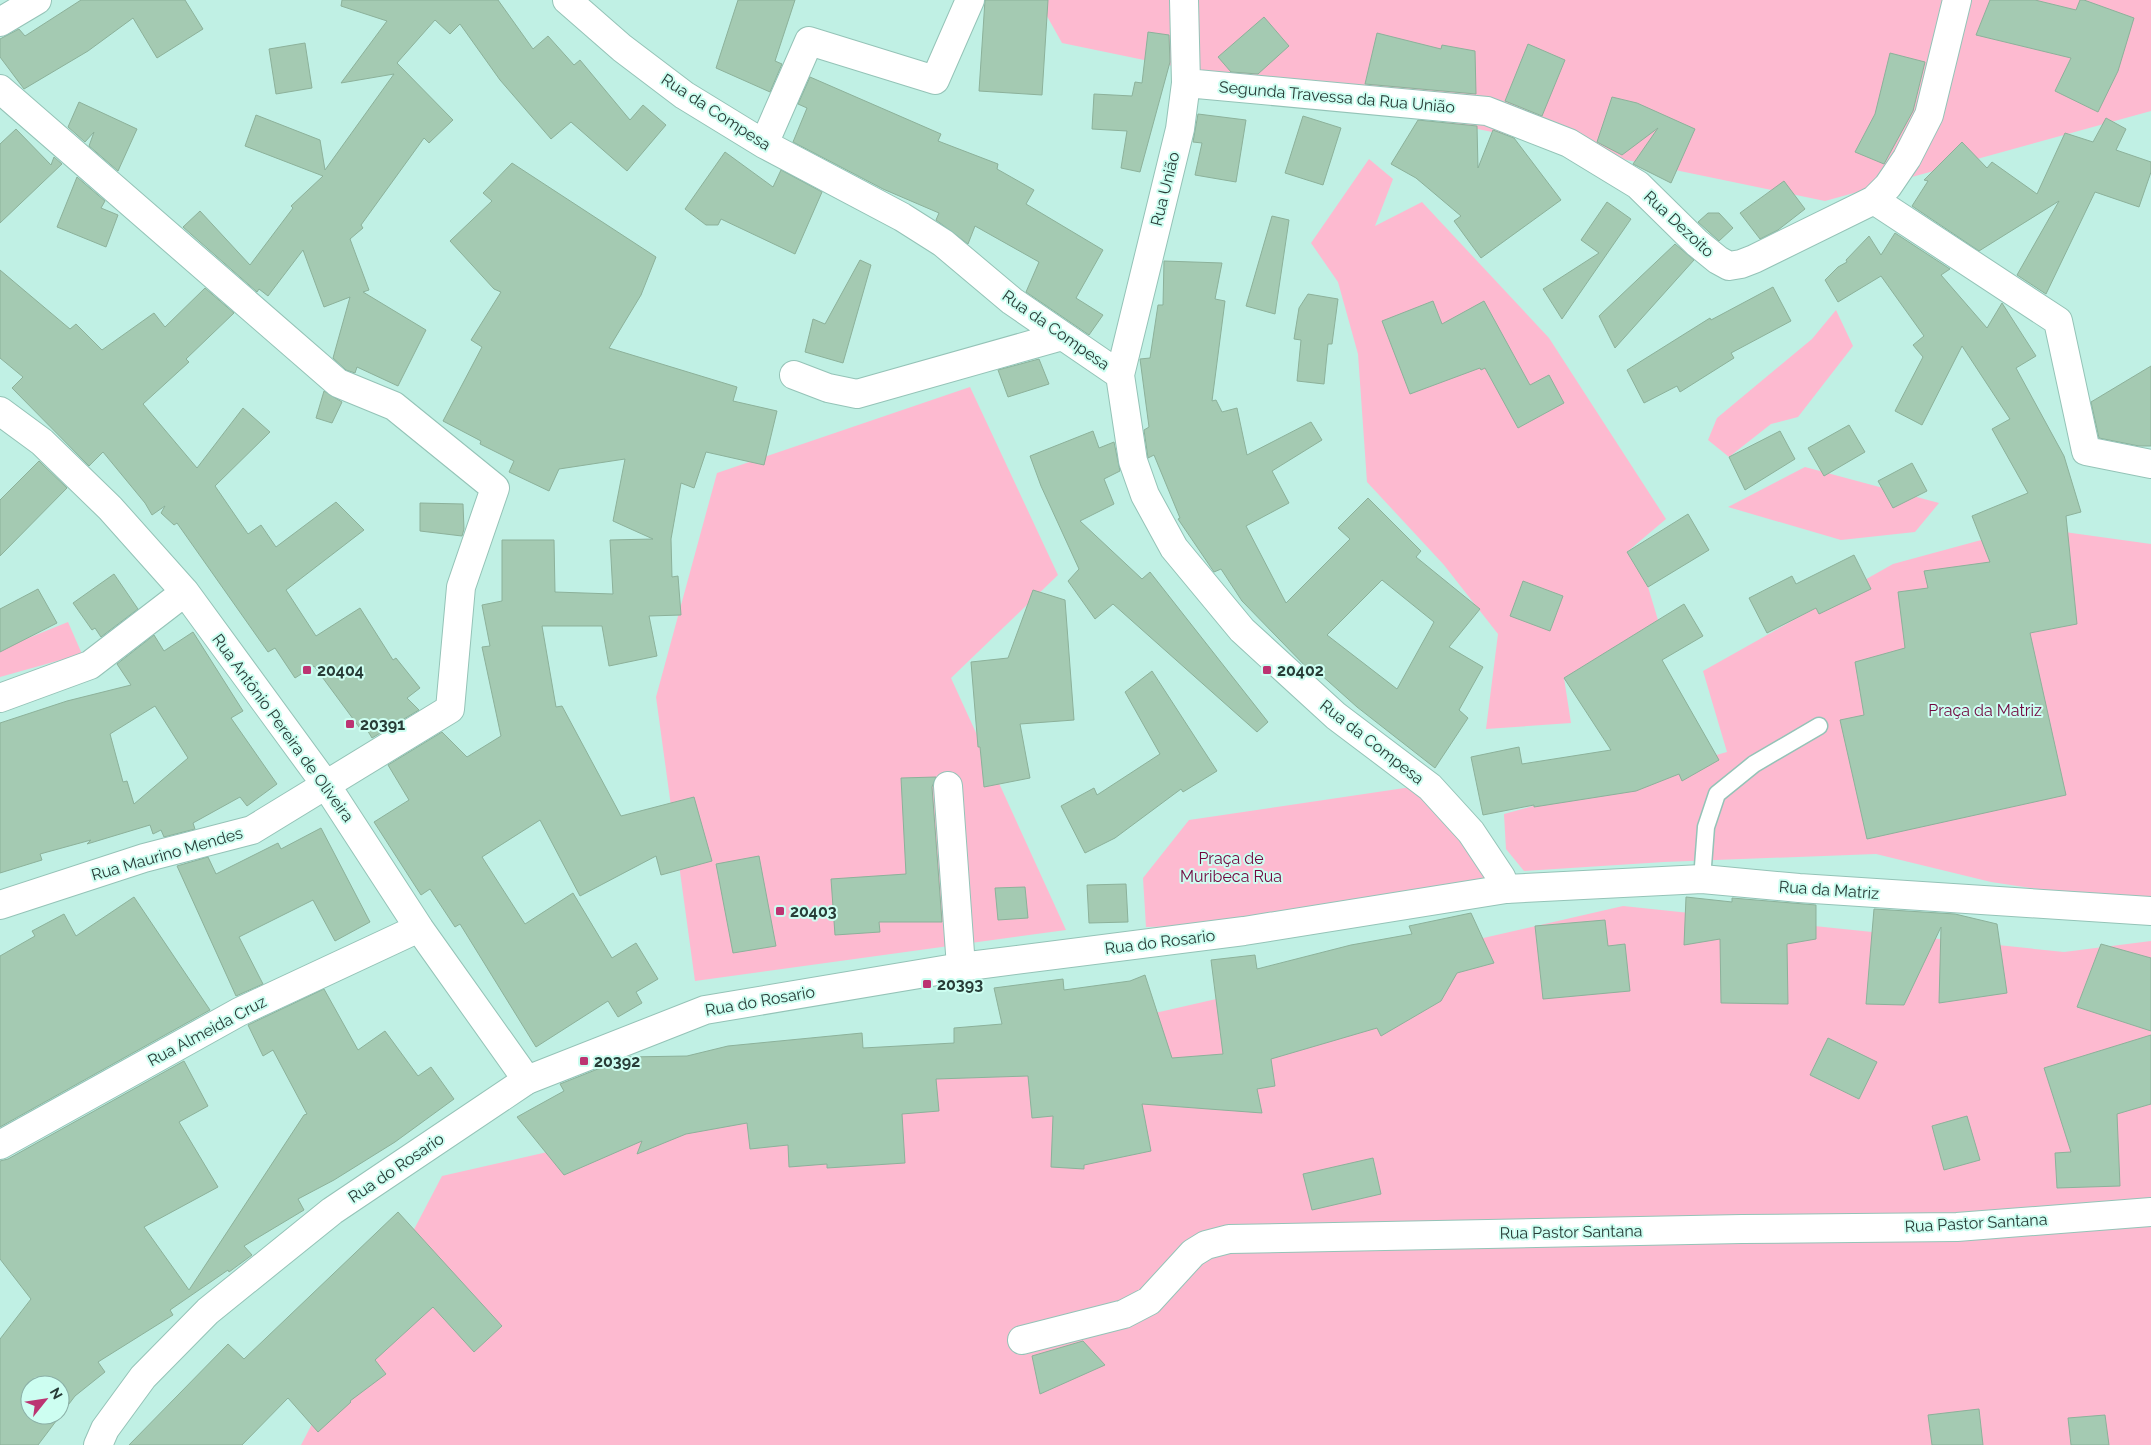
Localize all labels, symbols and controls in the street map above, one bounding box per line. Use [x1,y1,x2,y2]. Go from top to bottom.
street label: Rua da Compesa [658,70,774,154]
street label: Segunda Travessa da Rua União [1218,77,1456,117]
street label: Rua União [1147,150,1183,228]
street label: Rua Dezoito [1640,187,1718,261]
street label: Rua da Compesa [999,286,1113,374]
street label: Rua Antônio Pereira de Oliveira [208,630,358,826]
place label: 20404 [317,661,364,680]
place label: 20402 [1277,661,1324,680]
marker: 20404 [301,664,313,676]
marker: 20402 [1261,664,1273,676]
street label: Rua da Compesa [1316,696,1428,788]
park label: Praça da Matriz [1928,701,2042,720]
place label: 20391 [360,715,405,734]
marker: 20391 [344,718,356,730]
street label: Rua Maurino Mendes [89,823,245,885]
park label: Praça de Muribeca Rua [1180,849,1282,886]
street label: Rua da Matriz [1778,877,1880,903]
place label: 20403 [790,902,837,921]
marker: 20403 [774,905,786,917]
street label: Rua do Rosario [1104,926,1216,958]
place label: 20393 [937,975,983,994]
marker: 20393 [921,978,933,990]
street label: Rua do Rosario [704,982,816,1020]
street label: Rua Almeida Cruz [144,992,270,1070]
place label: 20392 [594,1052,640,1071]
marker: 20392 [578,1055,590,1067]
street label: Rua do Rosario [345,1129,447,1207]
street label: Rua Pastor Santana [1904,1210,2048,1236]
street label: Rua Pastor Santana [1499,1221,1643,1243]
north arrow [20,1375,70,1425]
text: N [47,1385,66,1402]

